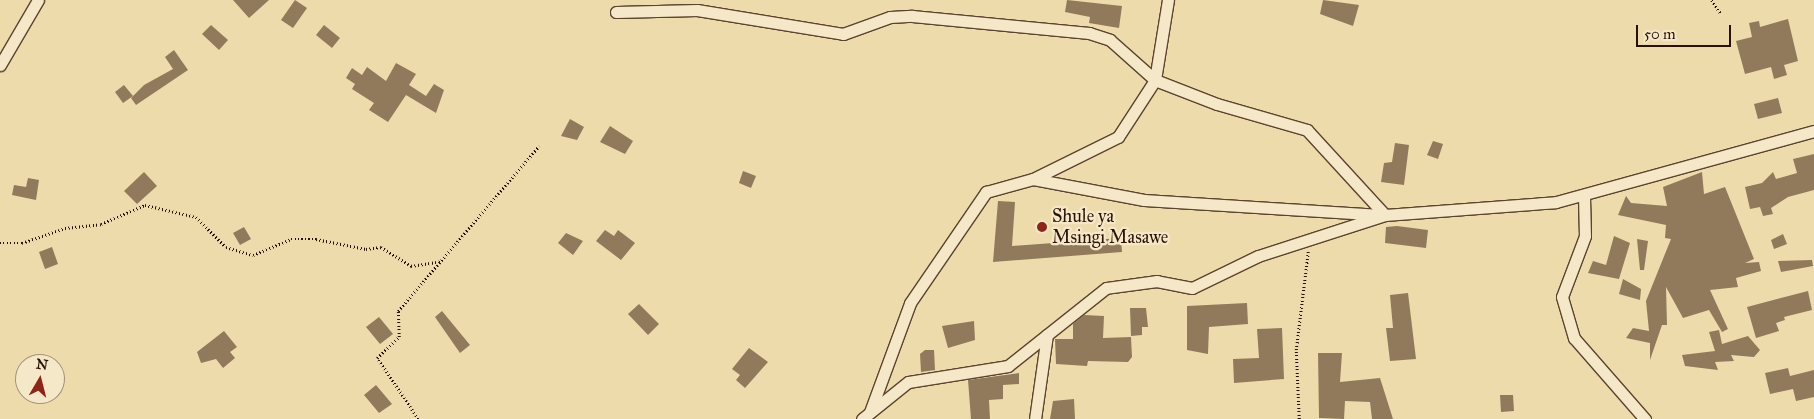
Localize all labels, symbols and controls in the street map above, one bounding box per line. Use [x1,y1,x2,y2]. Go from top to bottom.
scale bar [1639,15,1734,47]
text: 50 m [1644,25,1676,43]
place label: Shule ya Msingi Masawe [1052,206,1168,248]
marker: Shule ya Msingi Masawe [1036,221,1048,233]
north arrow [15,354,65,404]
text: N [35,355,49,374]

